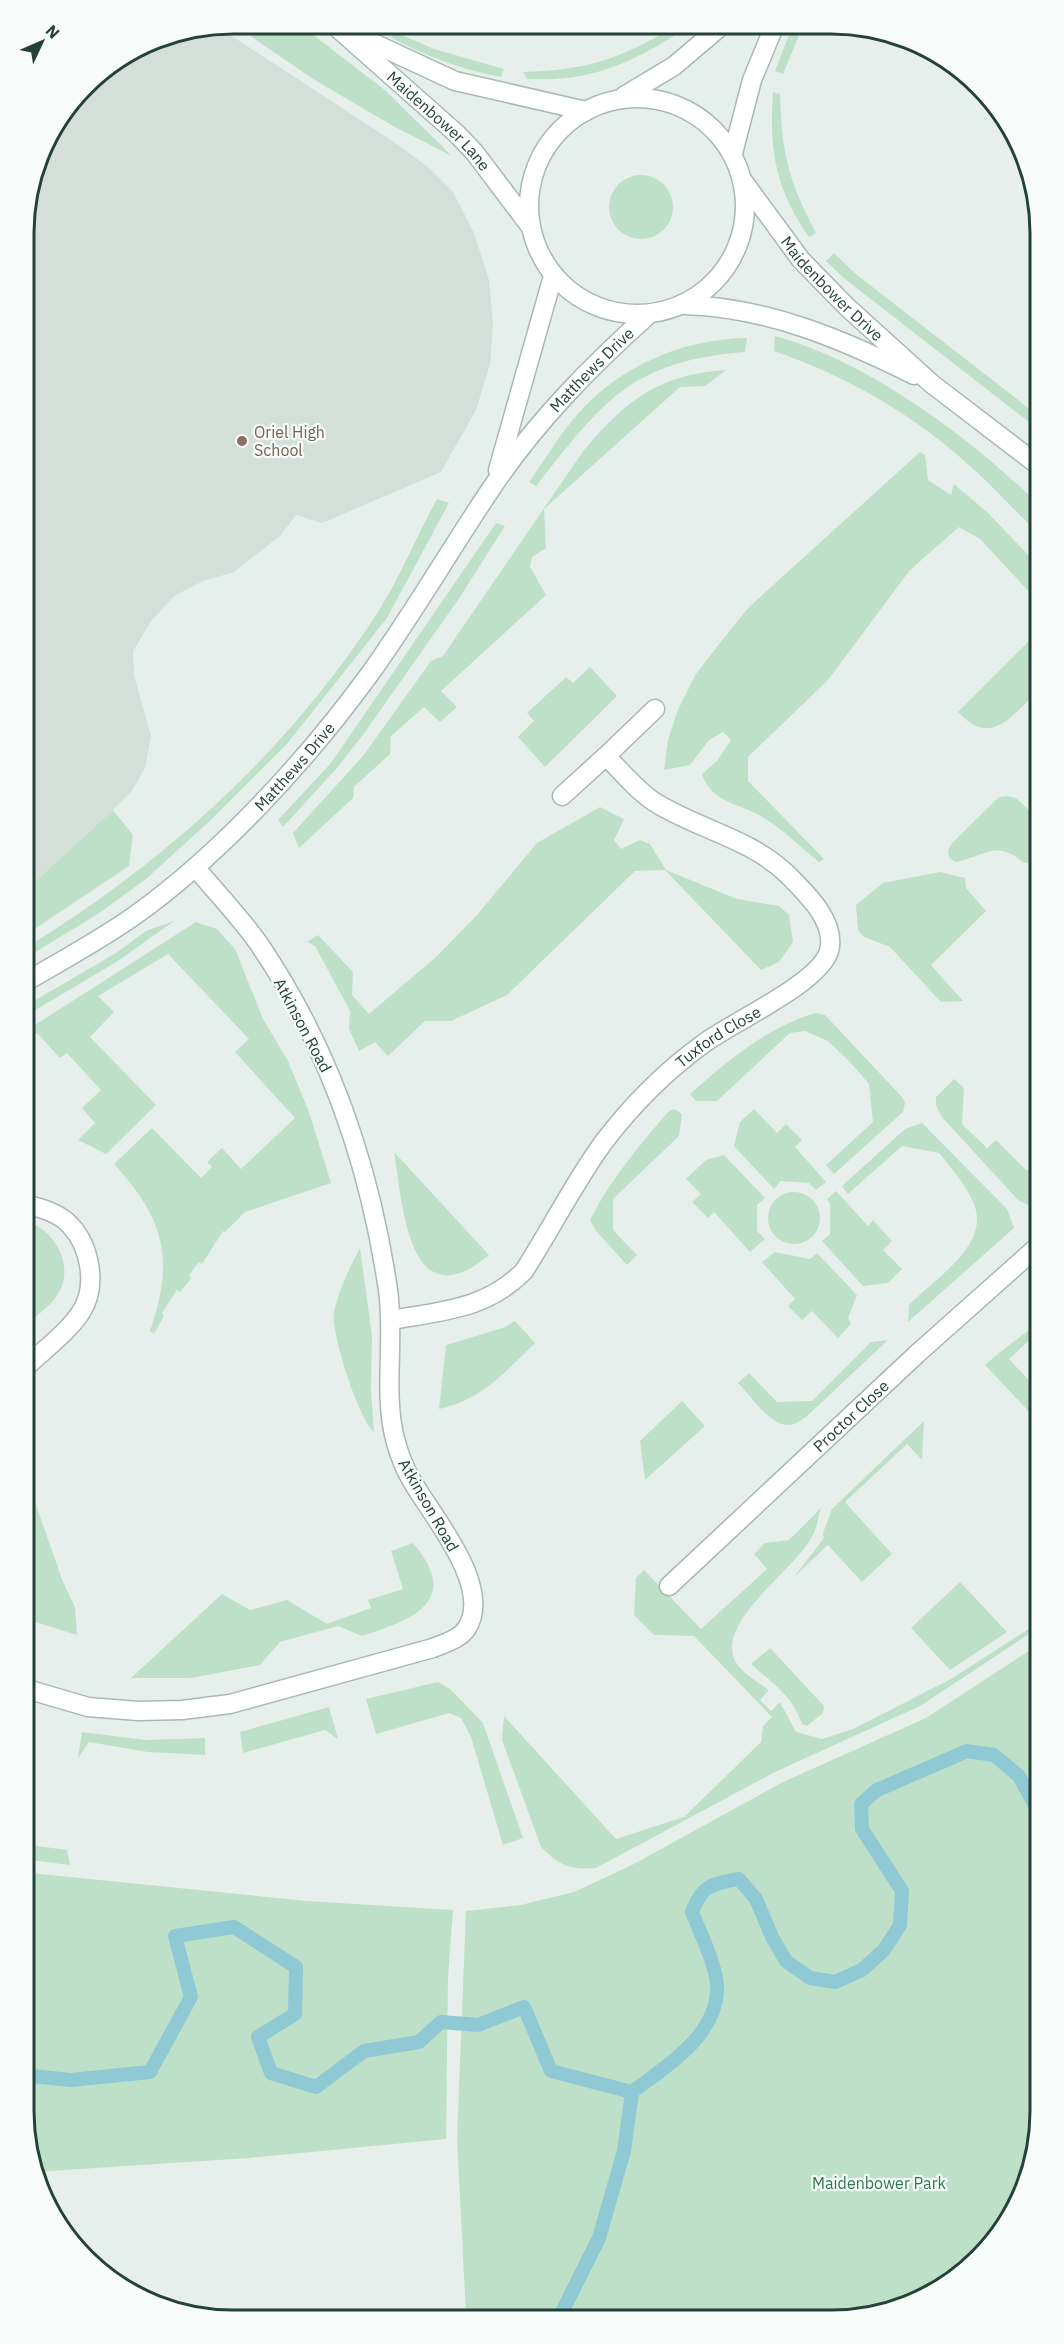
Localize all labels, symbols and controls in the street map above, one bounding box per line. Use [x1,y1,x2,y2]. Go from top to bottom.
north arrow [12,12,72,72]
text: N [42,20,64,43]
street label: Maidenbower Lane [383,67,495,175]
street label: Maidenbower Drive [777,232,888,345]
street label: Matthews Drive [545,323,638,416]
place label: Oriel High School [254,422,325,460]
marker: Oriel High School [235,434,249,448]
street label: Matthews Drive [250,718,339,815]
street label: Atkinson Road [270,975,336,1075]
street label: Tuxford Close [671,1001,765,1072]
street label: Proctor Close [809,1375,893,1456]
street label: Atkinson Road [394,1455,464,1555]
park label: Maidenbower Park [812,2173,947,2193]

